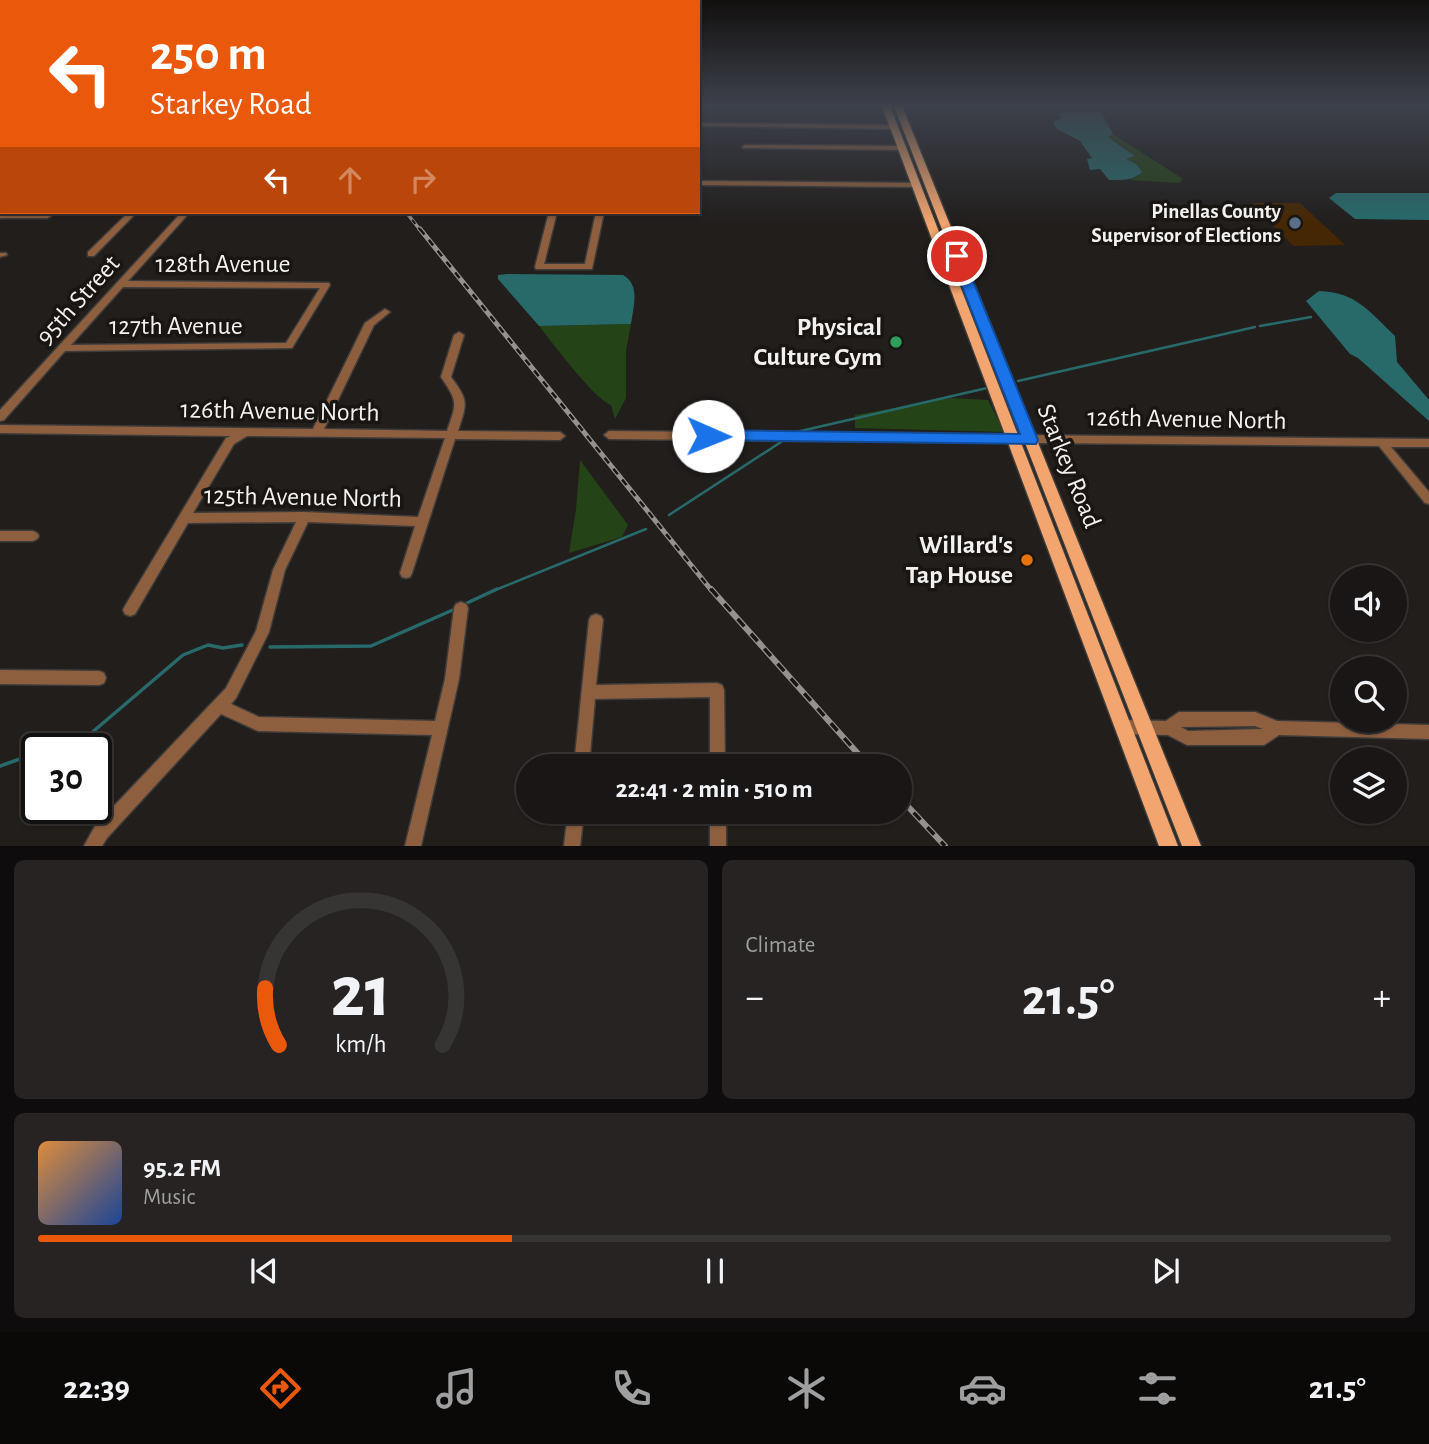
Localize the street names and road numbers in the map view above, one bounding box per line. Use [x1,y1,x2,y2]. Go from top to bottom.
street label: 95th Street [31,250,125,350]
street label: 128th Avenue [156,251,291,277]
street label: 127th Avenue [109,313,243,339]
street label: 126th Avenue North [180,396,380,426]
street label: Starkey Road [1032,400,1106,532]
street label: 126th Avenue North [1087,404,1287,434]
street label: 125th Avenue North [204,482,402,512]

